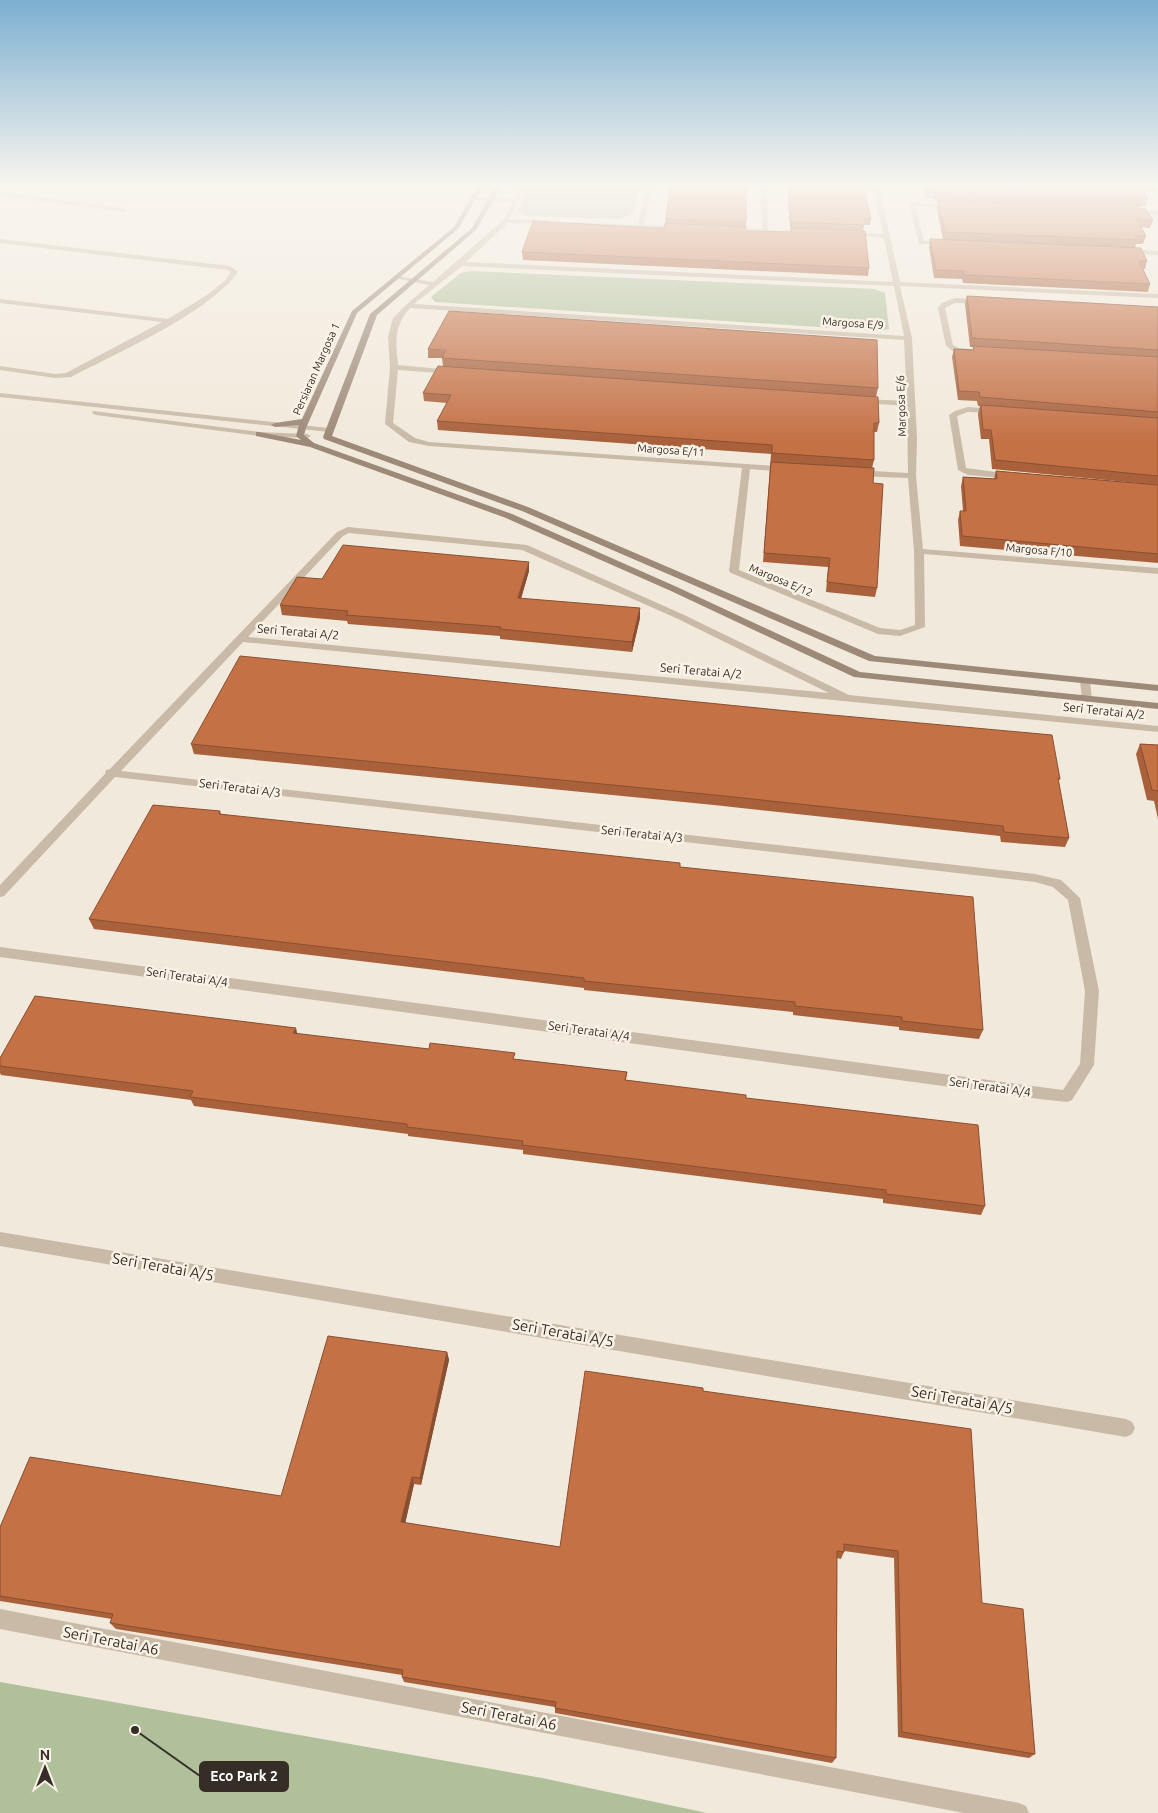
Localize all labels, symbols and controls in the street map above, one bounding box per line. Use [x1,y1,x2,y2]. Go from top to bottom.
street label: Margosa E/9 [822,315,884,331]
street label: Persiaran Margosa 1 [290,321,342,417]
street label: Margosa E/6 [894,375,908,437]
street label: Margosa E/11 [637,442,705,458]
street label: Margosa F/10 [1005,541,1073,559]
street label: Margosa E/12 [747,561,815,599]
street label: Seri Teratai A/2 [256,621,340,642]
street label: Seri Teratai A/2 [659,660,743,681]
street label: Seri Teratai A/2 [1062,700,1146,721]
street label: Seri Teratai A/3 [198,776,282,799]
street label: Seri Teratai A/3 [600,823,684,844]
street label: Seri Teratai A/4 [145,964,229,989]
street label: Seri Teratai A/4 [547,1018,631,1043]
street label: Seri Teratai A/4 [948,1074,1032,1099]
street label: Seri Teratai A/5 [111,1249,215,1284]
street label: Seri Teratai A/5 [511,1315,615,1350]
street label: Seri Teratai A/5 [910,1382,1014,1417]
street label: Seri Teratai A6 [62,1623,160,1658]
street label: Seri Teratai A6 [460,1698,558,1733]
north arrow [20,1743,70,1793]
text: N [40,1747,50,1763]
callout: Eco Park 2 [200,1762,288,1791]
text: Eco Park 2 [210,1768,278,1784]

